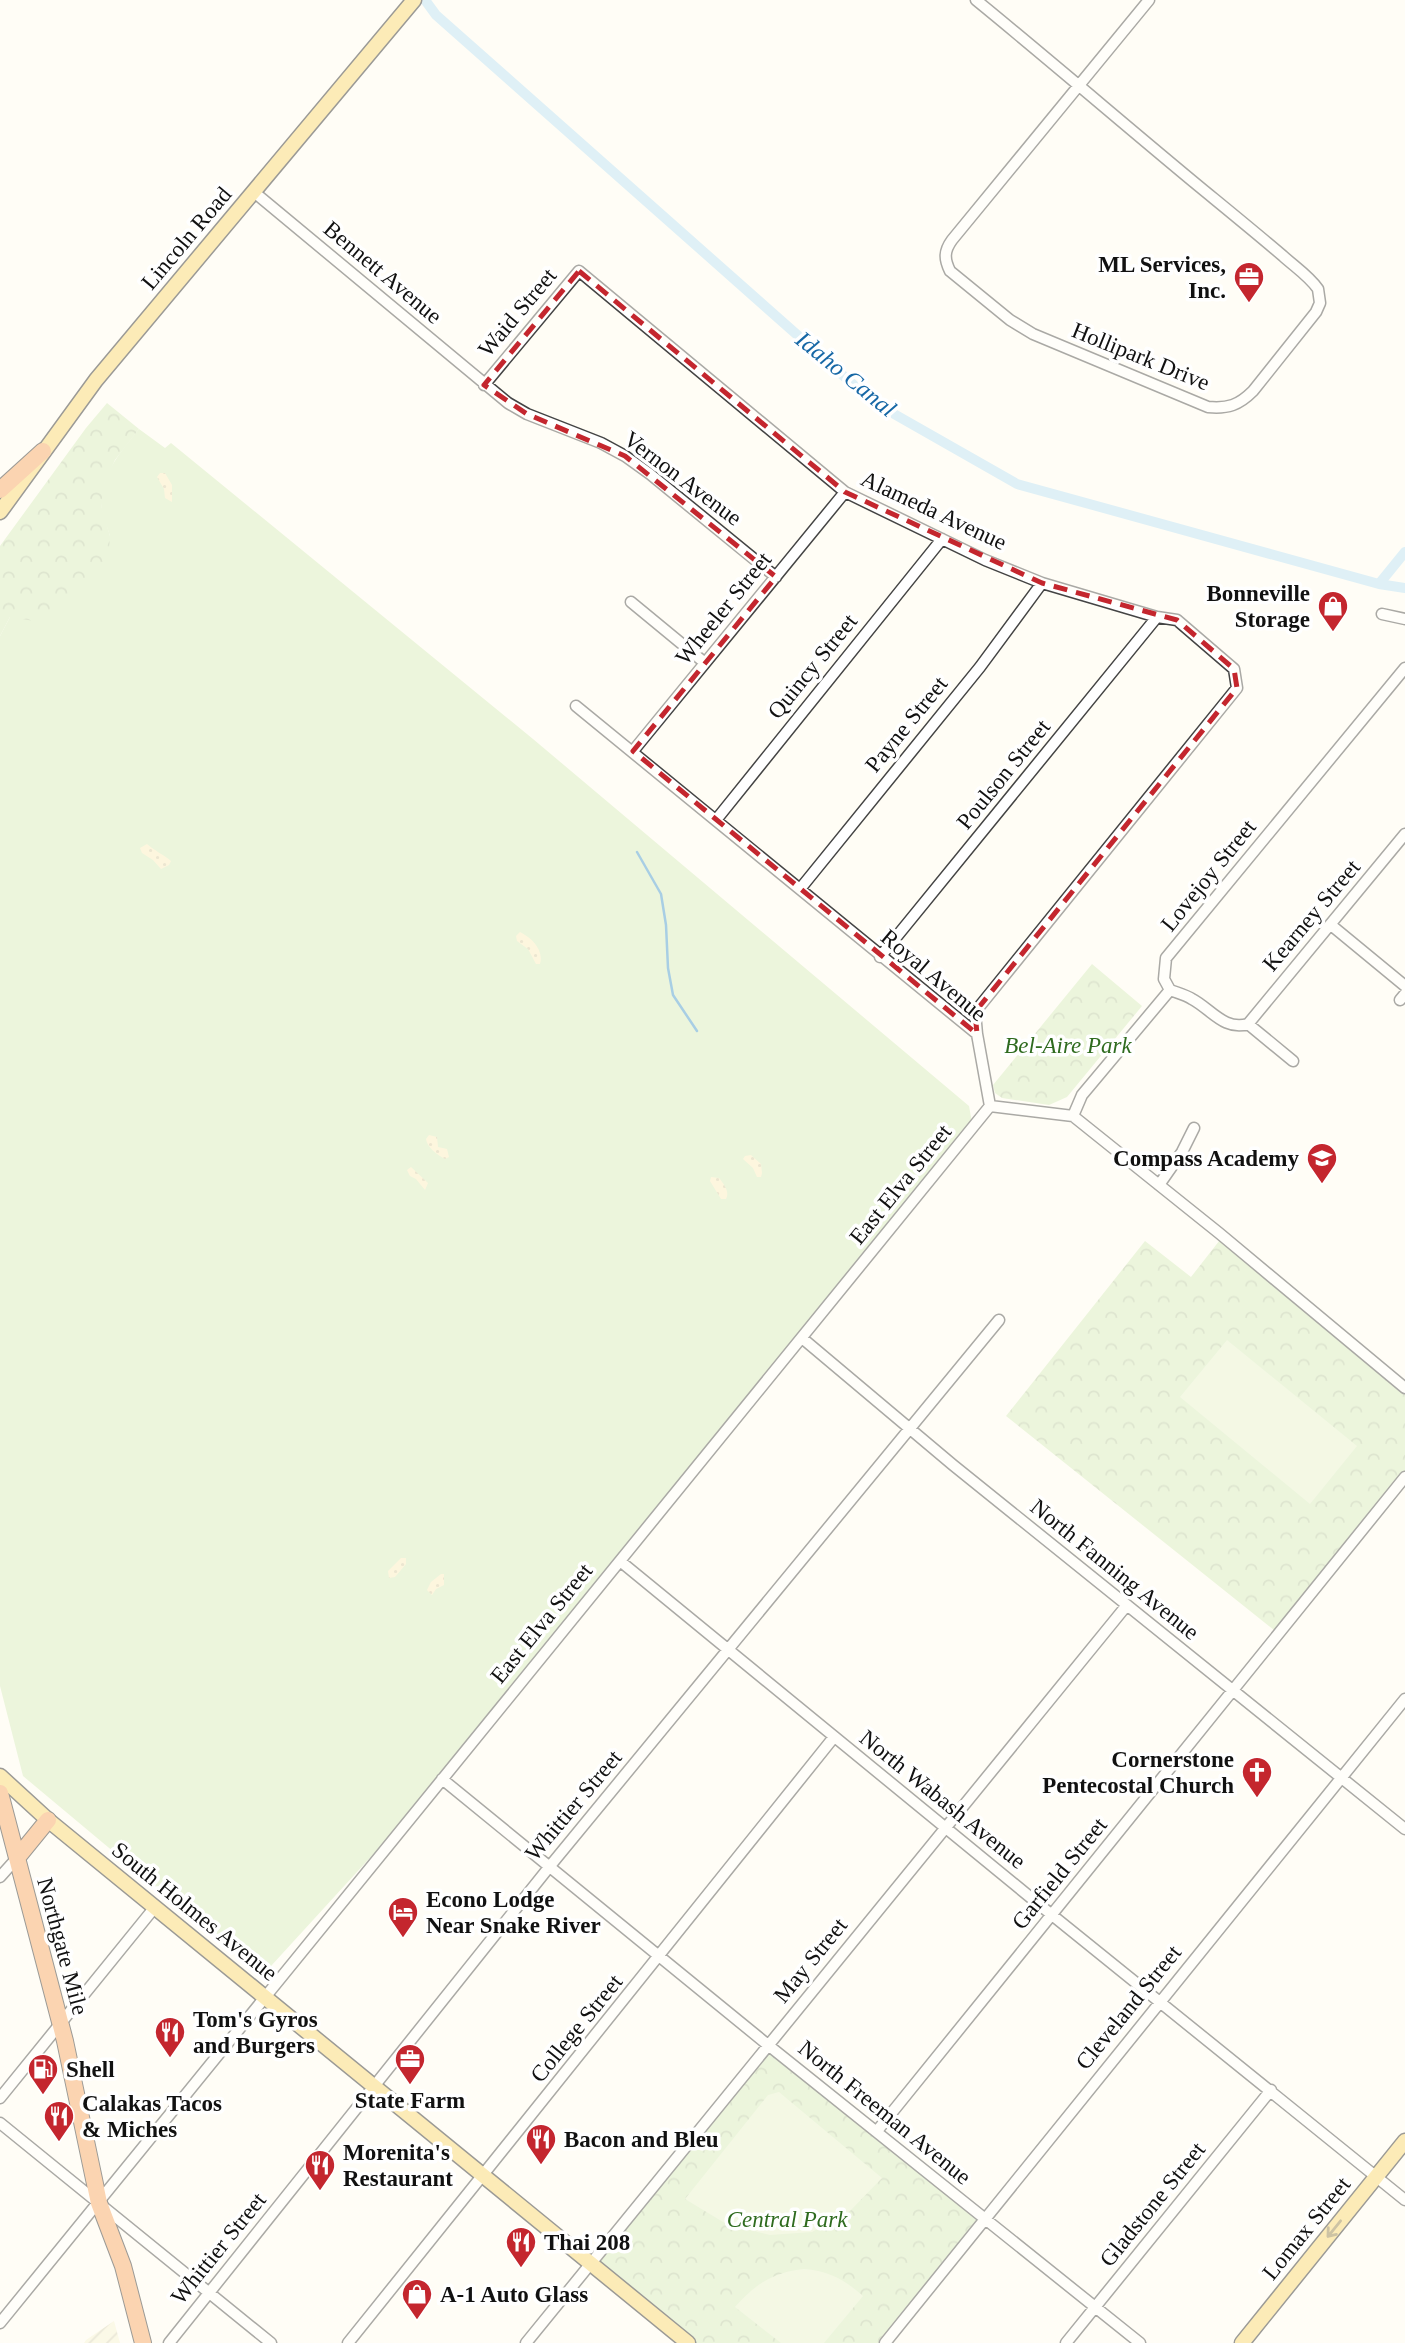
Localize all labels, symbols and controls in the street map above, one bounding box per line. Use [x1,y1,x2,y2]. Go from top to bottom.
street label: Lincoln Road [136,182,237,295]
street label: Bennett Avenue [319,216,447,329]
place label: ML Services, Inc. [1098,252,1226,303]
office icon: ML Services, Inc. [1232,260,1266,304]
street label: Waid Street [473,263,562,361]
street label: Hollipark Drive [1068,317,1213,395]
water label: Idaho Canal [790,325,901,422]
street label: Vernon Avenue [619,426,746,531]
street label: Alameda Avenue [857,466,1010,555]
street label: Wheeler Street [670,547,777,670]
place label: Bonneville Storage [1206,581,1310,632]
shop icon: Bonneville Storage [1316,589,1350,633]
street label: Quincy Street [763,609,862,724]
street label: Payne Street [860,671,953,777]
street label: Poulson Street [952,714,1056,834]
street label: Lovejoy Street [1156,814,1261,936]
street label: Kearney Street [1258,854,1365,976]
street label: Royal Avenue [876,924,991,1026]
park label: Bel-Aire Park [1004,1033,1133,1058]
street label: East Elva Street [844,1119,957,1249]
school or university icon: Compass Academy [1305,1141,1339,1185]
place label: Compass Academy [1113,1146,1299,1171]
street label: North Fanning Avenue [1026,1494,1204,1645]
street label: East Elva Street [485,1558,598,1688]
street label: North Wabash Avenue [855,1725,1030,1874]
street label: Whittier Street [520,1745,627,1865]
place label: Cornerstone Pentecostal Church [1042,1747,1234,1798]
church icon: Cornerstone Pentecostal Church [1240,1755,1274,1799]
street label: Garfield Street [1007,1812,1112,1934]
street label: South Holmes Avenue [107,1837,282,1986]
street label: Northgate Mile [32,1875,93,2018]
place label: Econo Lodge Near Snake River [426,1887,601,1938]
hotel icon: Econo Lodge Near Snake River [386,1895,420,1939]
street label: May Street [769,1913,852,2008]
street label: Cleveland Street [1071,1940,1187,2074]
street label: College Street [525,1969,628,2087]
place label: Tom's Gyros and Burgers [193,2007,318,2058]
restaurant icon: Tom's Gyros and Burgers [153,2015,187,2059]
street label: North Freeman Avenue [794,2035,976,2189]
office icon: State Farm [393,2042,427,2086]
fuel station icon: Shell [26,2052,60,2096]
place label: Shell [66,2057,115,2082]
place label: State Farm [355,2088,465,2113]
place label: Calakas Tacos & Miches [82,2091,222,2142]
restaurant icon: Calakas Tacos & Miches [42,2099,76,2143]
restaurant icon: Bacon and Bleu [524,2122,558,2166]
place label: Bacon and Bleu [564,2127,719,2152]
street label: Gladstone Street [1095,2137,1211,2271]
place label: Morenita's Restaurant [343,2140,453,2191]
restaurant icon: Morenita's Restaurant [303,2148,337,2192]
street label: Lomax Street [1257,2172,1356,2285]
street label: Whittier Street [166,2187,271,2309]
park label: Central Park [727,2207,848,2232]
one-way arrow [1326,2220,1342,2238]
restaurant icon: Thai 208 [504,2225,538,2269]
place label: Thai 208 [544,2230,630,2255]
shop icon: A-1 Auto Glass [400,2277,434,2321]
place label: A-1 Auto Glass [440,2282,588,2307]

